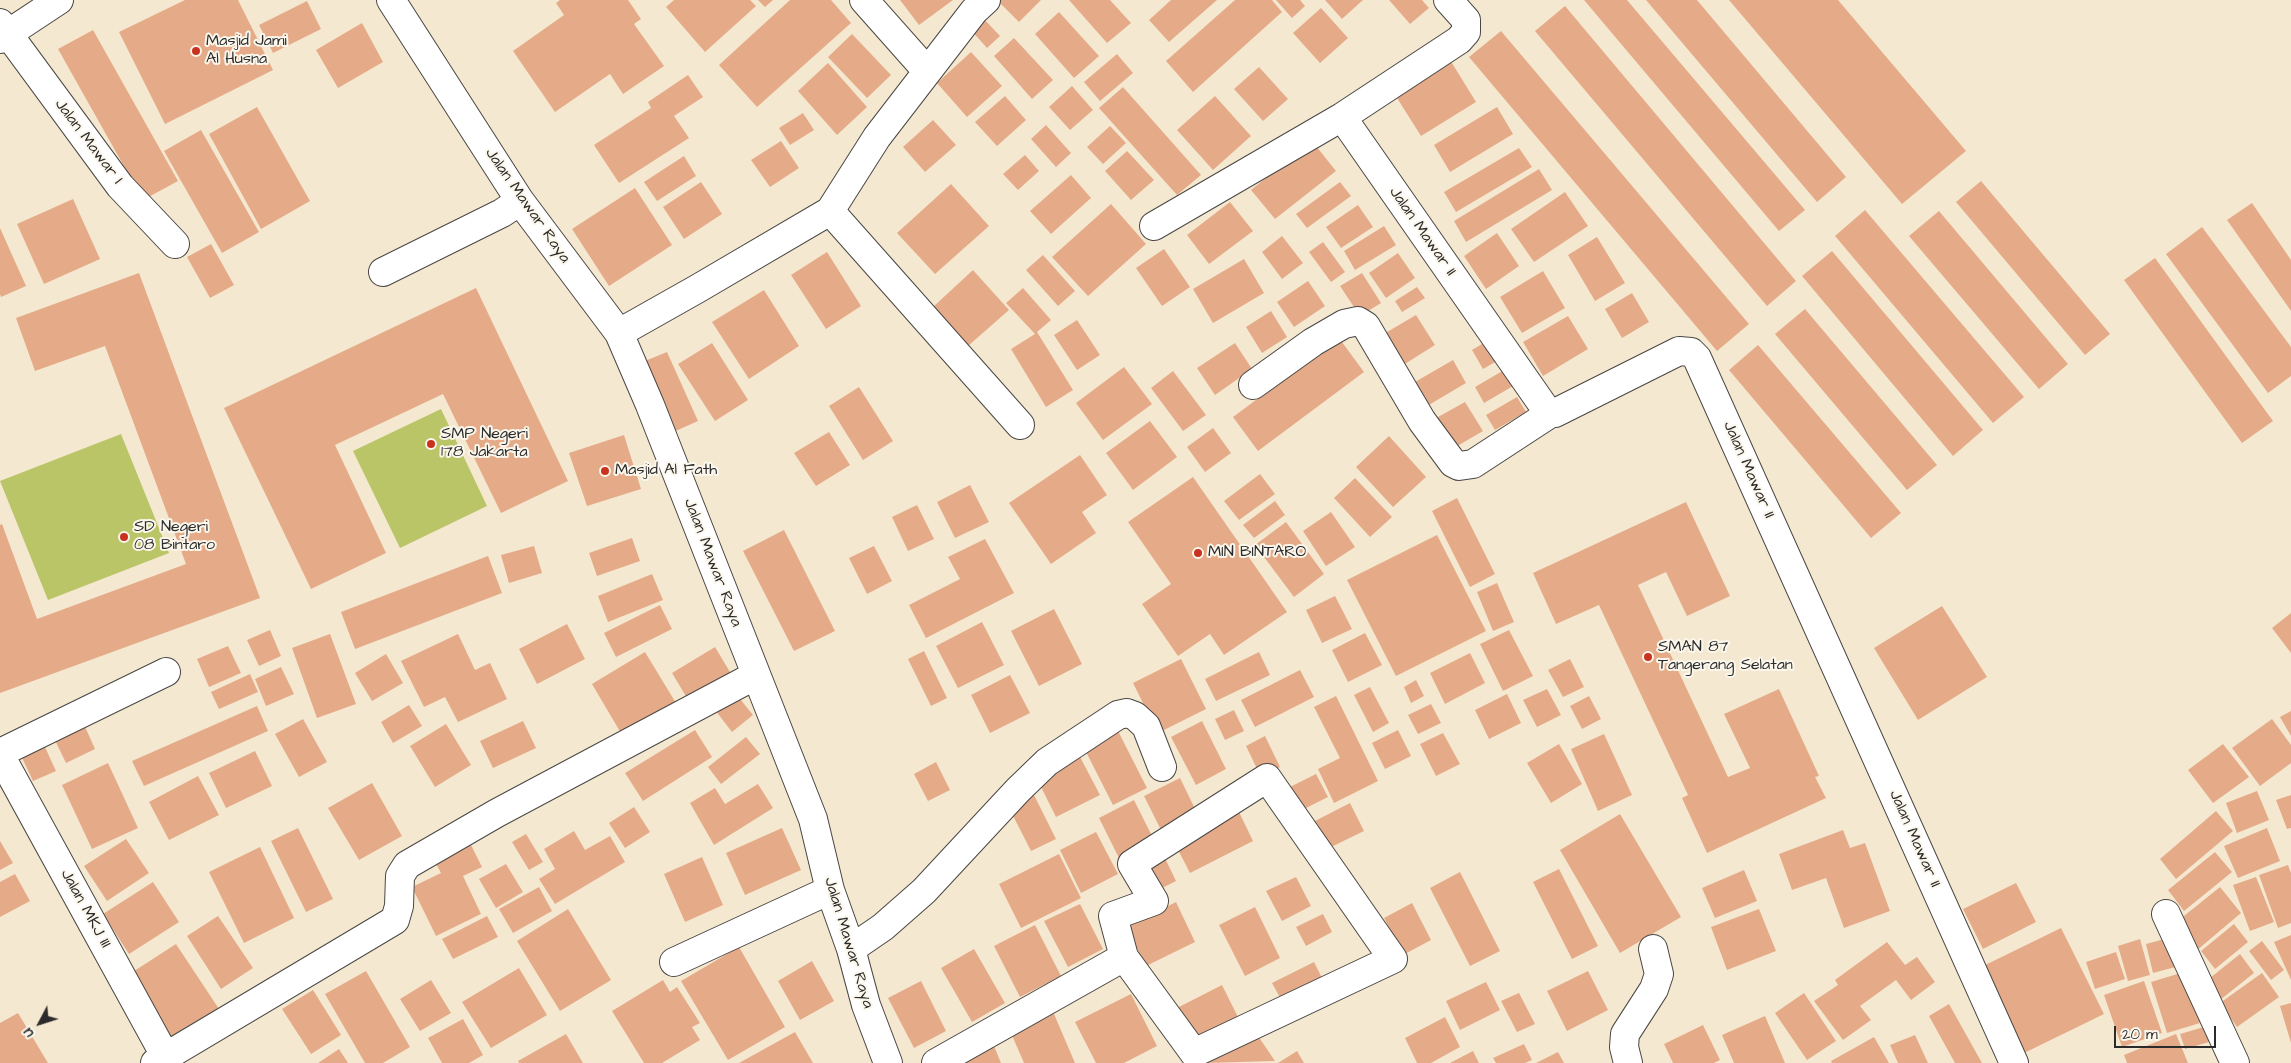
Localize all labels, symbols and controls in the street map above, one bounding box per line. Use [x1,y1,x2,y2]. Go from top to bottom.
place label: Masjid Jami Al Husna [206,32,287,70]
marker: Masjid Jami Al Husna [190,45,202,57]
street label: Jalan Mawar I [50,96,126,188]
street label: Jalan Mawar Raya [480,145,574,267]
street label: Jalan Mawar II [1384,184,1460,280]
street label: Jalan Mawar II [1718,418,1778,522]
place label: SMP Negeri 178 Jakarta [441,425,528,463]
marker: SMP Negeri 178 Jakarta [425,438,437,450]
place label: Masjid Al Fath [615,461,717,481]
marker: Masjid Al Fath [599,465,611,477]
street label: Jalan Mawar Raya [679,496,745,630]
place label: SD Negeri 08 Bintaro [134,518,215,556]
marker: SD Negeri 08 Bintaro [118,531,130,543]
place label: MIN BINTARO [1208,543,1306,563]
marker: MIN BINTARO [1192,547,1204,559]
place label: SMAN 87 Tangerang Selatan [1658,638,1793,676]
marker: SMAN 87 Tangerang Selatan [1642,651,1654,663]
street label: Jalan Mawar II [1884,787,1944,891]
street label: Jalan MKJ III [56,866,114,952]
street label: Jalan Mawar Raya [819,875,877,1011]
north arrow [15,998,65,1048]
scale bar [2116,1016,2218,1048]
text: U [18,1023,39,1042]
text: 20 m [2122,1024,2158,1045]

